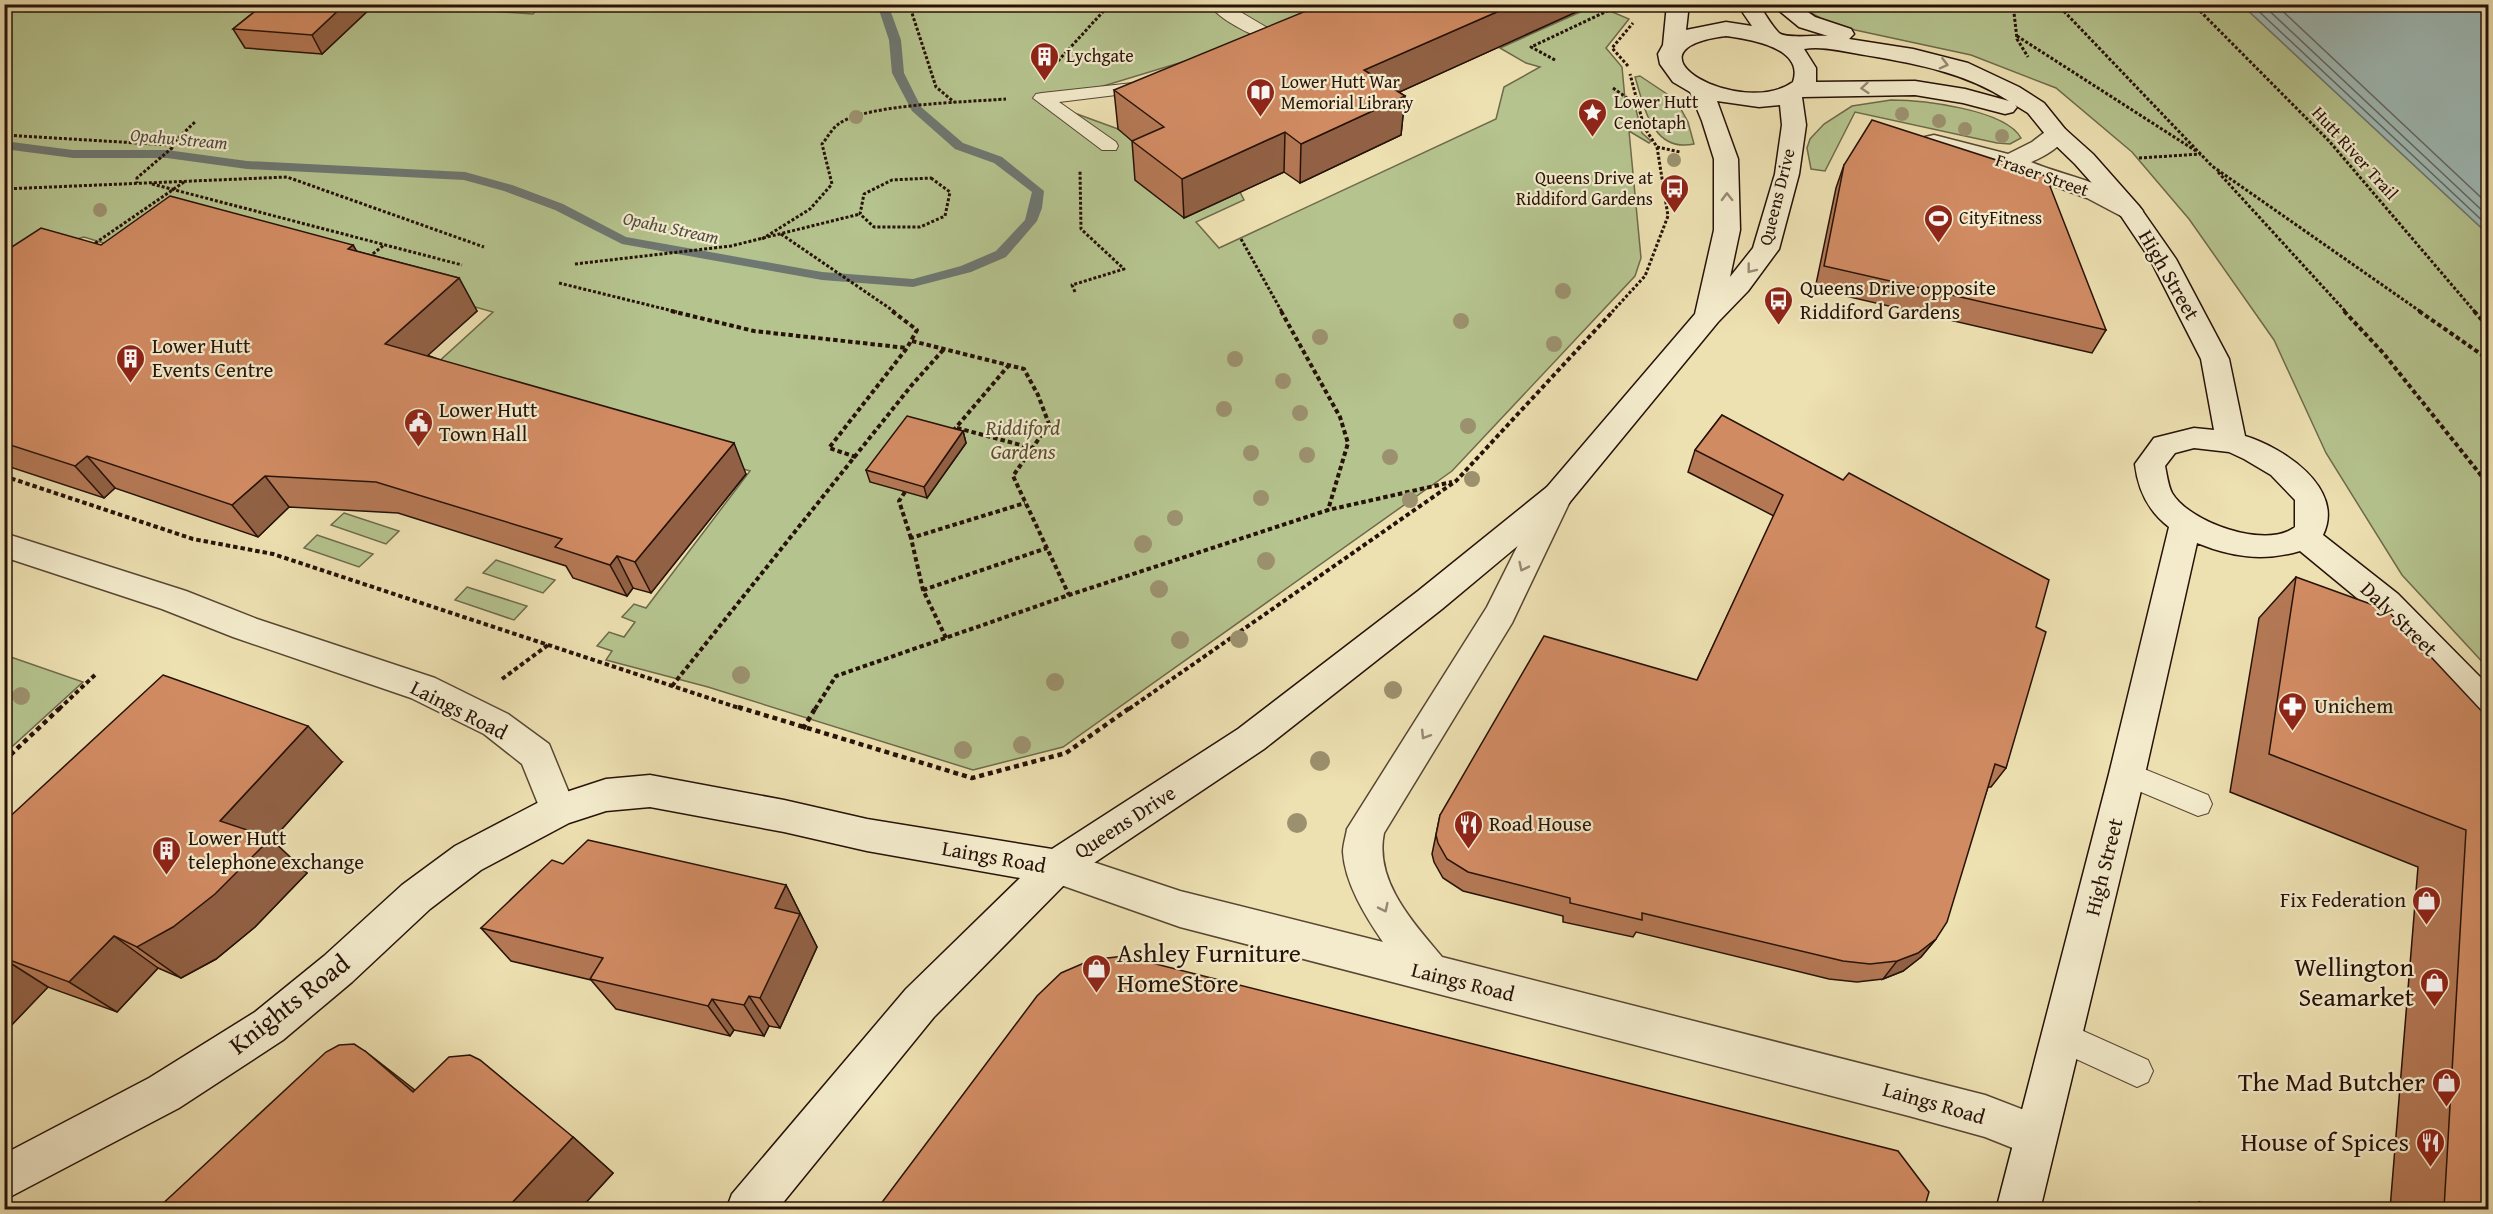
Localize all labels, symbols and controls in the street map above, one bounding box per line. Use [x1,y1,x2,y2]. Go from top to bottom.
building icon: Lychgate [1029,40,1061,82]
place label: Lychgate [1066,42,1134,69]
one-way arrow [1939,57,1949,70]
place label: Lower Hutt War Memorial Library [1281,68,1413,116]
library icon: Lower Hutt War Memorial Library [1244,76,1276,118]
one-way arrow [1861,81,1870,94]
place label: Lower Hutt Cenotaph [1614,88,1699,136]
place icon: Lower Hutt Cenotaph [1577,96,1609,138]
street label: Hutt River Trail [2306,100,2405,206]
water label: Opahu Stream [129,121,229,156]
street label: Queens Drive [1751,146,1802,248]
street label: Fraser Street [1992,146,2093,203]
place label: Queens Drive at Riddiford Gardens [1516,164,1654,212]
bus stop icon: Queens Drive at Riddiford Gardens [1658,172,1690,214]
one-way arrow [1721,192,1733,201]
sports icon: CityFitness [1922,202,1954,244]
water label: Opahu Stream [621,204,722,251]
place label: CityFitness [1959,204,2042,231]
street label: High Street [2131,224,2208,326]
one-way arrow [1747,263,1758,274]
place label: Queens Drive opposite Riddiford Gardens [1800,272,1996,327]
bus stop icon: Queens Drive opposite Riddiford Gardens [1763,284,1795,326]
place label: Lower Hutt Events Centre [152,330,273,385]
building icon: Lower Hutt Events Centre [115,342,147,384]
place label: Lower Hutt Town Hall [439,394,538,449]
public building icon: Lower Hutt Town Hall [402,406,434,448]
park label: Riddiford Gardens [985,412,1060,467]
one-way arrow [1519,560,1531,571]
street label: Daly Street [2354,574,2445,664]
street label: Laings Road [405,672,514,748]
pharmacy icon: Unichem [2277,690,2309,732]
place label: Unichem [2314,690,2393,721]
one-way arrow [1421,728,1432,739]
street label: Queens Drive [1068,777,1182,866]
restaurant icon: Road House [1452,808,1484,850]
place label: Road House [1489,808,1592,839]
street label: High Street [2076,814,2131,919]
place label: Lower Hutt telephone exchange [188,822,364,877]
street label: Laings Road [940,832,1049,881]
building icon: Lower Hutt telephone exchange [151,834,183,876]
place label: Fix Federation [2280,884,2406,915]
shop icon: Fix Federation [2411,884,2443,926]
one-way arrow [1377,902,1389,913]
place label: Ashley Furniture HomeStore [1117,933,1301,1002]
street label: Knights Road [220,944,358,1063]
place label: Wellington Seamarket [2294,947,2414,1016]
shop icon: Ashley Furniture HomeStore [1080,952,1112,994]
street label: Laings Road [1408,954,1519,1009]
shop icon: Wellington Seamarket [2419,966,2451,1008]
place label: The Mad Butcher [2238,1062,2425,1101]
shop icon: The Mad Butcher [2430,1066,2462,1108]
street label: Laings Road [1879,1073,1990,1132]
place label: House of Spices [2241,1122,2409,1161]
restaurant icon: House of Spices [2414,1126,2446,1168]

